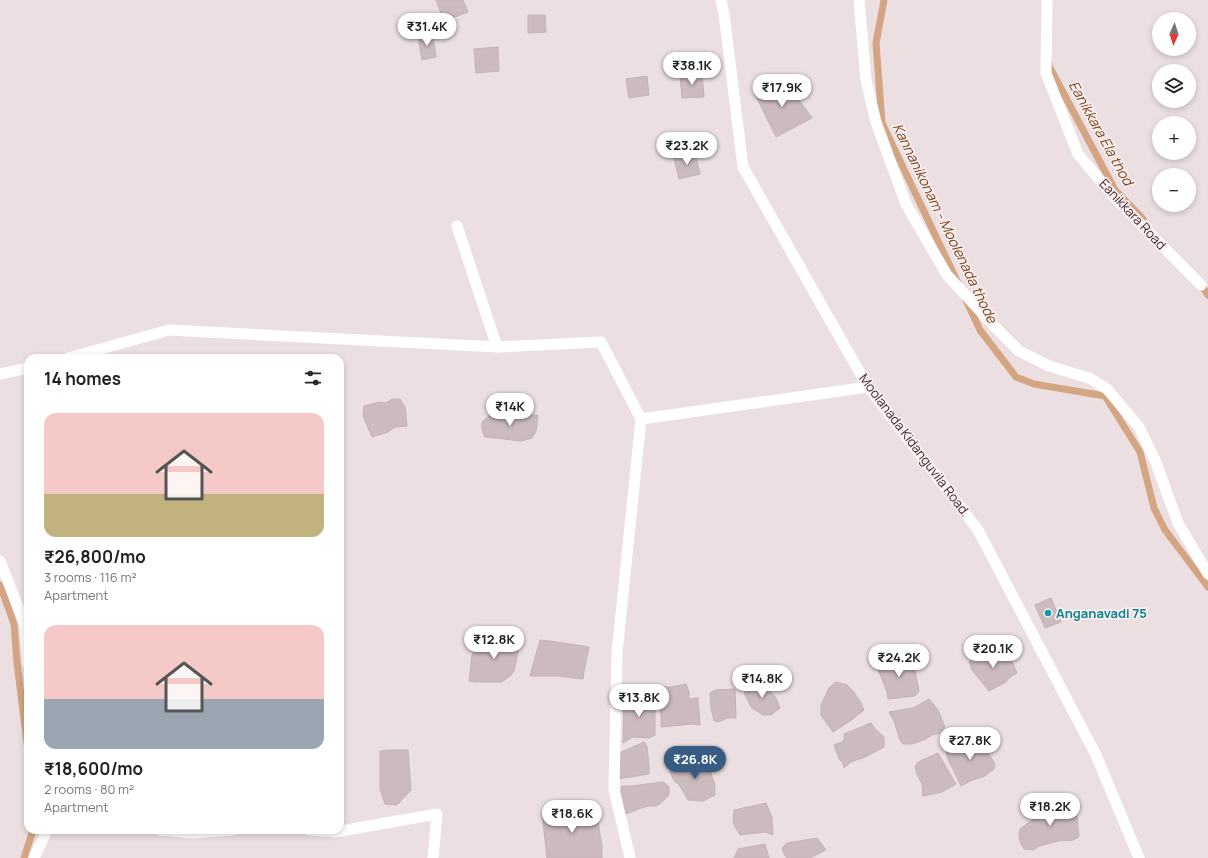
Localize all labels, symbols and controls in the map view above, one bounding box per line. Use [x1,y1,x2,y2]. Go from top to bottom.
north arrow [1152,12,1196,56]
map controls [1152,12,1196,212]
pin: ₹31.4K [394,13,460,47]
text: ₹31.4K [406,17,448,35]
pin: ₹38.1K [659,52,725,86]
text: ₹38.1K [672,56,712,74]
button: layers [1152,64,1196,108]
pin: ₹17.9K [749,74,815,108]
water label: Eanikkara Ela thod [1065,77,1139,190]
text: ₹17.9K [762,78,802,96]
button: + [1152,116,1196,160]
water label: Kannanikonam - Moolenada thode [889,120,1003,326]
pin: ₹23.2K [654,132,720,166]
text: ₹23.2K [665,136,709,154]
button: − [1152,168,1196,212]
street label: Eanikkara Road [1096,175,1170,253]
text: 14 homes [44,367,121,390]
icon: filters [302,367,324,389]
street label: Moolanada Kidanguvila Road. [855,370,975,520]
pin: ₹14K [486,393,534,427]
text: ₹14K [495,397,525,415]
icon: home [148,439,220,511]
text: ₹26,800/mo [44,545,146,568]
text: 3 rooms · 116 m² [44,568,137,586]
text: Apartment [44,586,108,604]
place label: Anganavadi 75 [1056,604,1147,622]
marker: Anganavadi 75 [1043,608,1053,618]
pin: ₹12.8K [461,626,527,660]
text: ₹12.8K [473,630,515,648]
pin: ₹20.1K [960,635,1026,669]
text: ₹20.1K [973,639,1013,657]
pin: ₹24.2K [866,644,932,678]
text: ₹24.2K [877,648,921,666]
icon: home [148,651,220,723]
pin: ₹14.8K [729,665,795,699]
text: ₹14.8K [741,669,783,687]
pin: ₹13.8K [606,684,672,718]
text: ₹13.8K [618,688,660,706]
pin: ₹27.8K [937,727,1003,761]
text: ₹27.8K [949,731,991,749]
pin: ₹26.8K [662,746,728,780]
text: ₹26.8K [673,750,717,768]
text: ₹18,600/mo [44,757,143,780]
text: 2 rooms · 80 m² [44,780,134,798]
pin: ₹18.2K [1017,793,1083,827]
text: ₹18.2K [1029,797,1071,815]
text: Apartment [44,798,108,816]
pin: ₹18.6K [539,800,605,834]
text: ₹18.6K [551,804,593,822]

